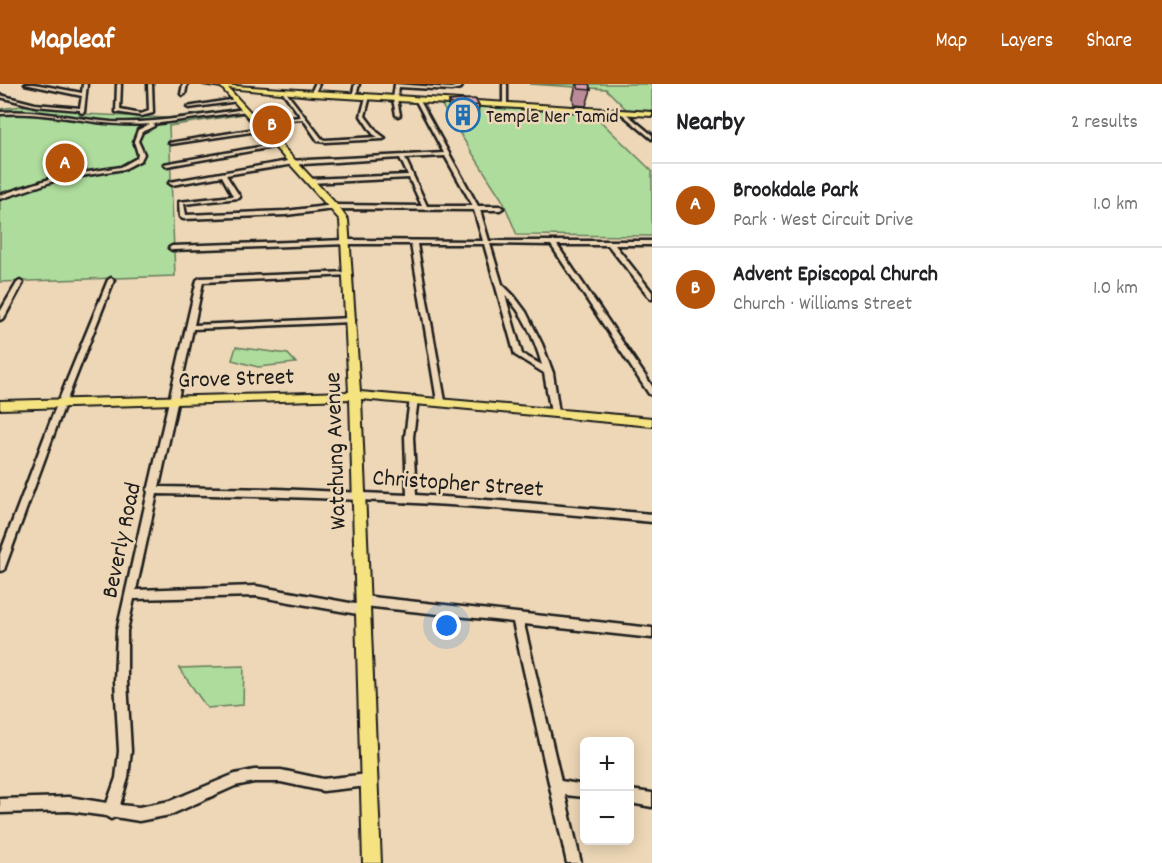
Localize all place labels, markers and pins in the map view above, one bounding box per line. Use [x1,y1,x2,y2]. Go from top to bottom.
building icon: Temple Ner Tamid [445,97,481,133]
pin: B [252,102,292,147]
place label: Temple Ner Tamid [486,104,619,132]
pin: A [46,140,84,185]

